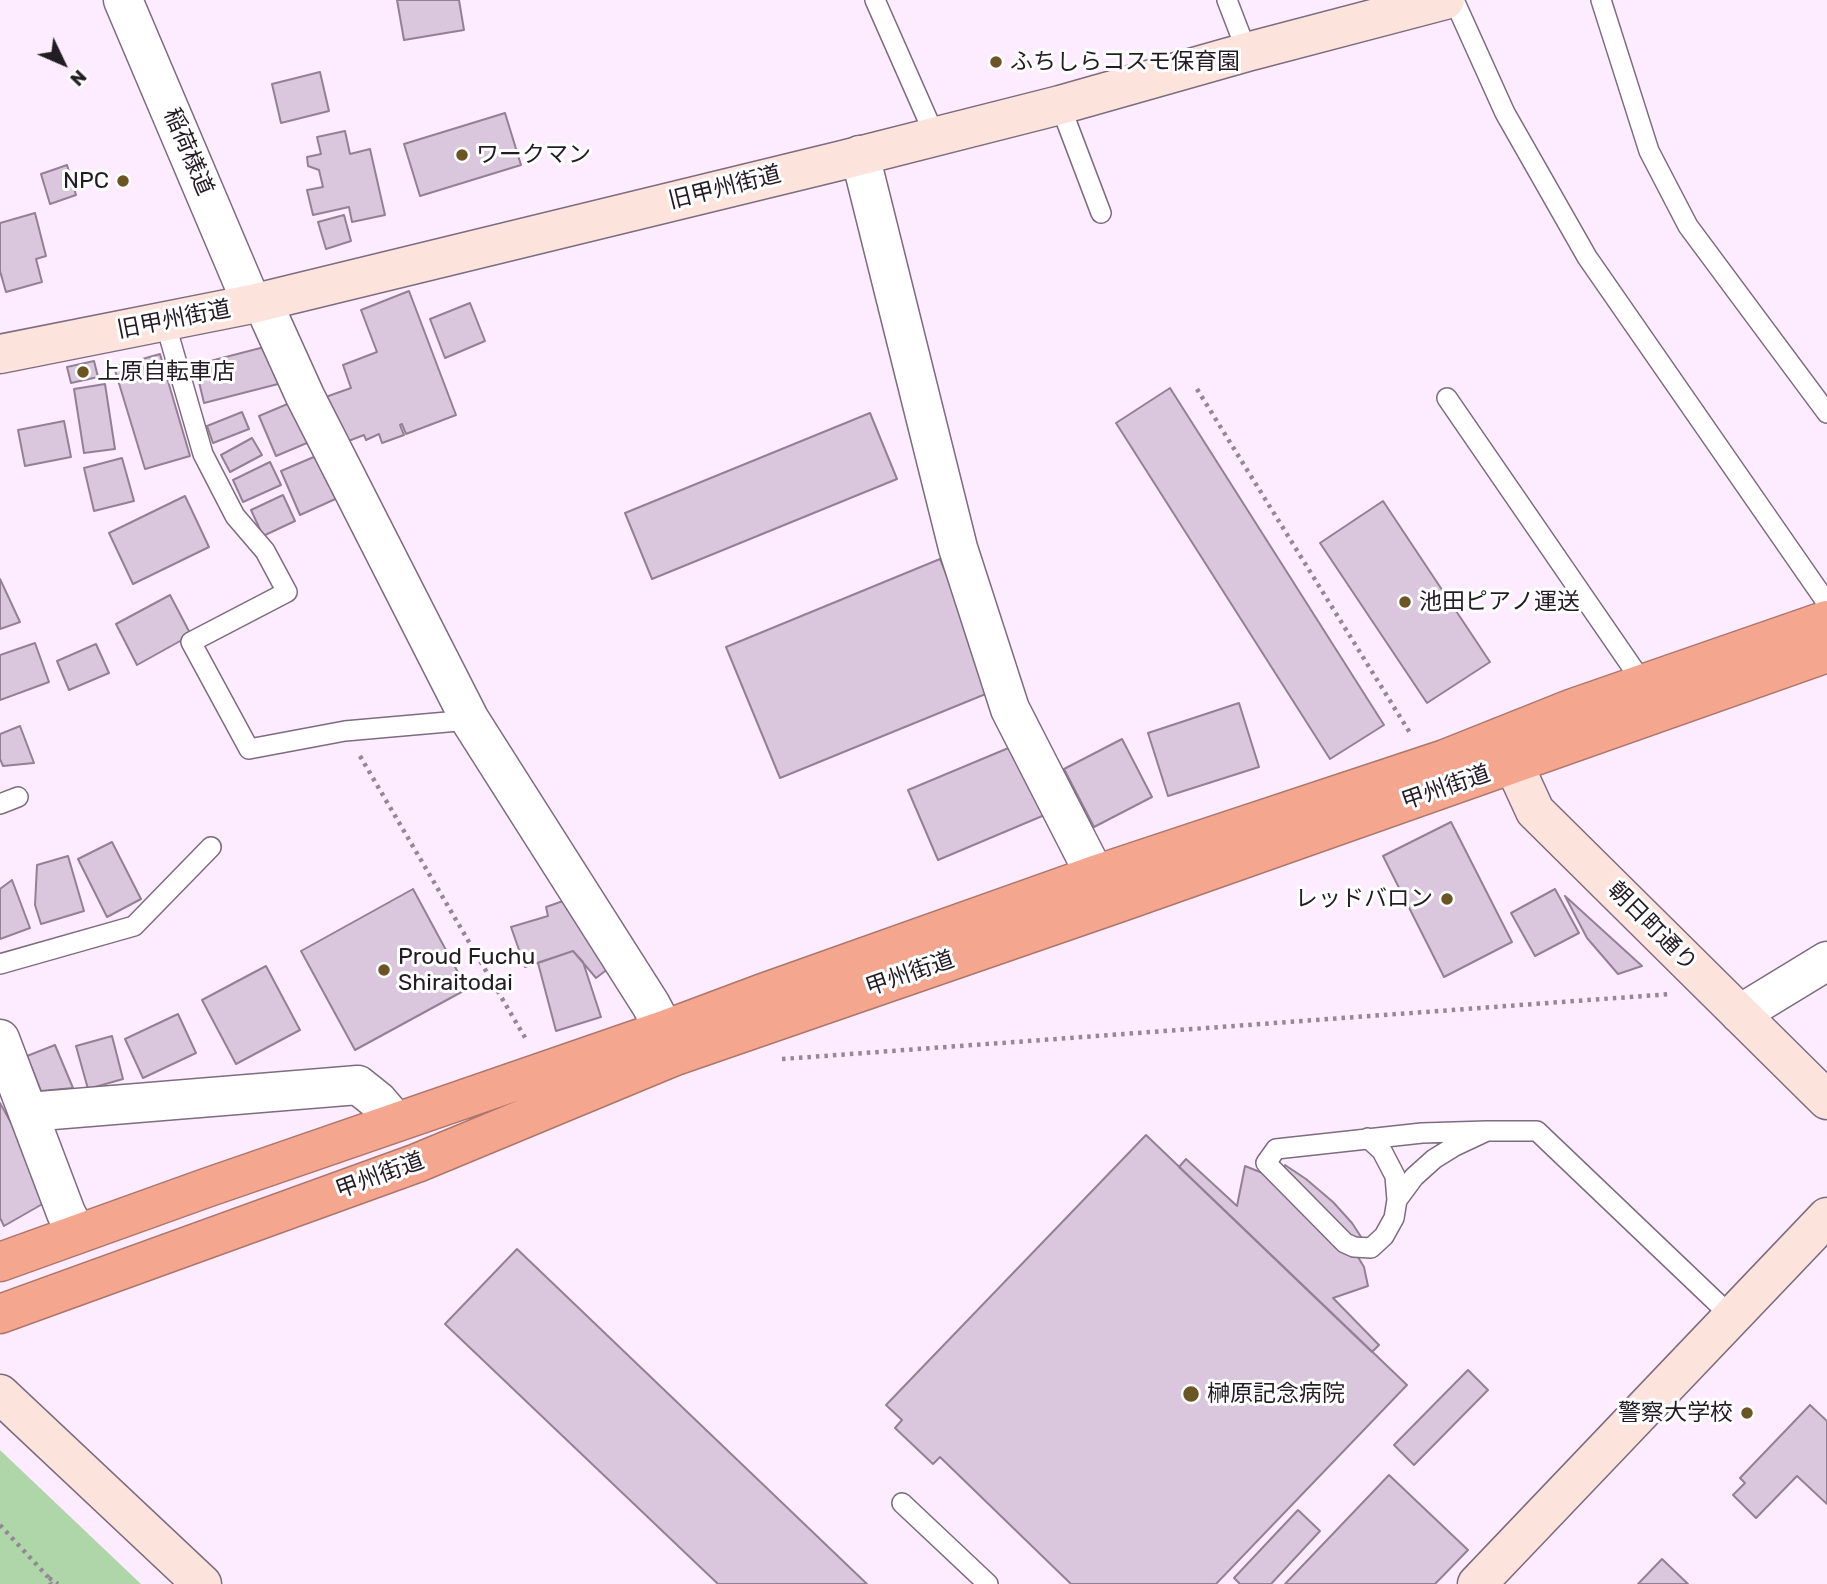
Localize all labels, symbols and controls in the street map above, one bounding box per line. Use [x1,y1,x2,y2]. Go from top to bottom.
north arrow [28,28,98,98]
place label: ふちしらコスモ保育園 [1010,48,1240,76]
marker: ふちしらコスモ保育園 [988,54,1004,70]
text: N [65,65,91,91]
street label: 稲荷様道 [157,104,219,200]
place label: ワークマン [476,141,591,169]
marker: ワークマン [454,147,470,163]
street label: 旧甲州街道 [666,161,784,215]
place label: NPC [63,167,109,195]
marker: NPC [115,173,131,189]
street label: 旧甲州街道 [115,295,233,345]
place label: 上原自転車店 [97,358,235,386]
marker: 上原自転車店 [75,364,91,380]
place label: 池田ピアノ運送 [1419,588,1580,616]
marker: 池田ピアノ運送 [1397,594,1413,610]
street label: 甲州街道 [1398,760,1494,816]
street label: 朝日町通り [1602,877,1702,977]
place label: レッドバロン [1295,885,1433,913]
marker: レッドバロン [1439,891,1455,907]
place label: Proud Fuchu Shiraitodai [398,943,535,997]
street label: 甲州街道 [862,946,958,1002]
marker: Proud Fuchu Shiraitodai [376,962,392,978]
street label: 甲州街道 [332,1147,428,1205]
place label: 榊原記念病院 [1207,1380,1345,1408]
marker: 榊原記念病院 [1181,1384,1201,1404]
place label: 警察大学校 [1618,1399,1733,1427]
marker: 警察大学校 [1739,1405,1755,1421]

